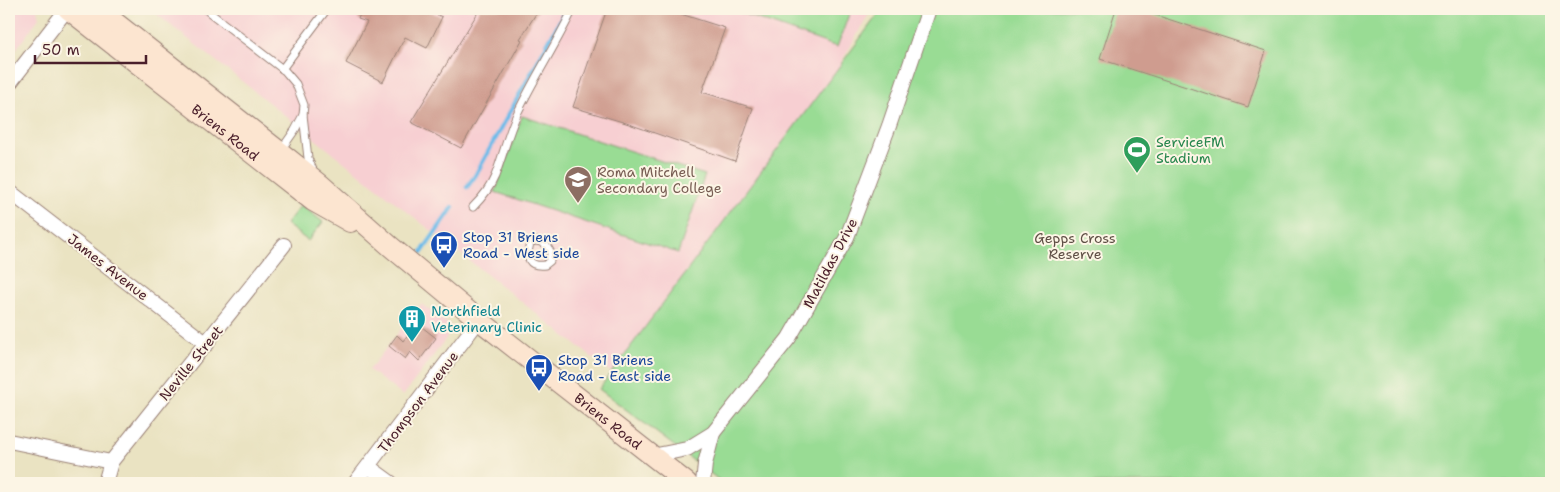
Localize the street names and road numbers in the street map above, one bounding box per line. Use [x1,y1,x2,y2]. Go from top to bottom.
street label: Briens Road [188,100,263,165]
street label: Matildas Drive [799,215,861,311]
street label: James Avenue [64,230,152,304]
street label: Neville Street [155,322,227,404]
street label: Thompson Avenue [374,348,462,456]
street label: Briens Road [571,389,646,453]

